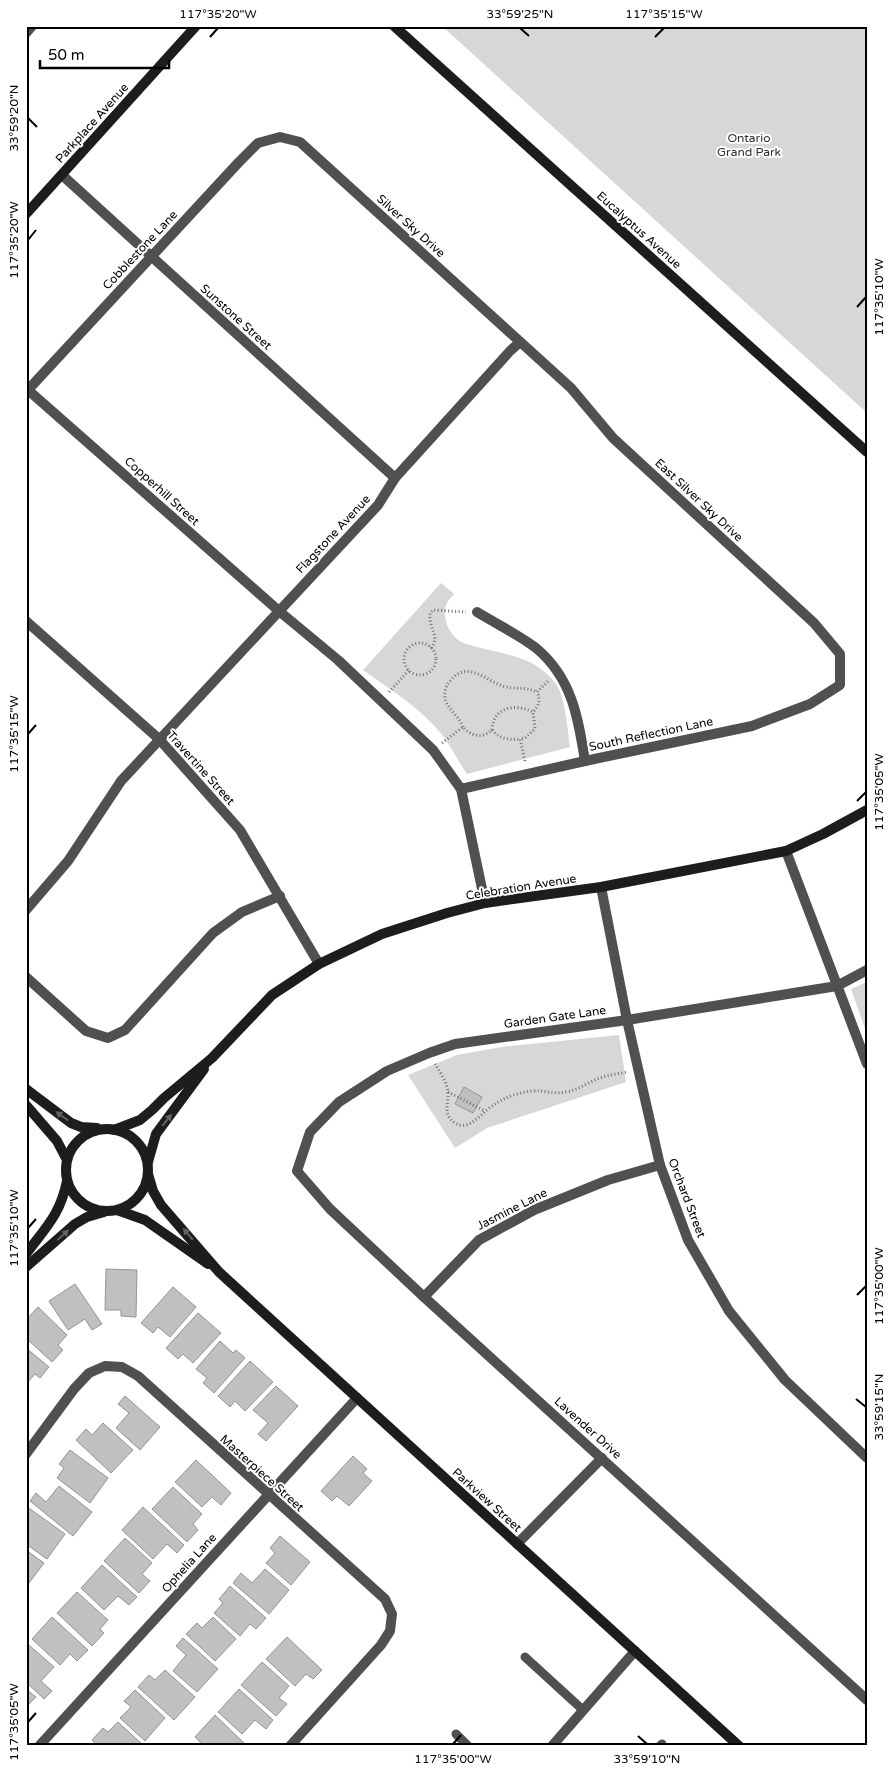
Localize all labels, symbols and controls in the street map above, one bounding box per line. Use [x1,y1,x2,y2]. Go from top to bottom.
text: 117°35'20"W [179,7,257,21]
text: 33°59'25"N [487,7,554,21]
text: 117°35'15"W [625,7,703,21]
scale bar [40,38,169,70]
text: 50 m [48,46,85,64]
street label: Parkplace Avenue [53,80,132,166]
text: 33°59'20"N [7,85,21,152]
park label: Ontario Grand Park [717,131,781,159]
street label: Eucalyptus Avenue [594,188,684,272]
street label: Silver Sky Drive [374,192,448,260]
text: 117°35'20"W [7,201,21,279]
street label: Cobblestone Lane [100,207,180,292]
text: 117°35'10"W [872,258,886,336]
street label: Sunstone Street [198,281,275,353]
street label: Copperhill Street [122,454,203,528]
street label: East Silver Sky Drive [652,456,746,544]
street label: Flagstone Avenue [293,492,373,576]
text: 117°35'15"W [7,695,21,773]
street label: South Reflection Lane [588,714,714,754]
street label: Travertine Street [164,728,238,808]
text: 117°35'05"W [872,753,886,831]
street label: Celebration Avenue [465,871,577,903]
street label: Garden Gate Lane [503,1003,607,1031]
one-way arrow [55,1111,68,1121]
one-way arrow [161,1114,172,1127]
street label: Orchard Street [665,1156,709,1240]
street label: Jasmine Lane [474,1185,550,1233]
text: 117°35'10"W [7,1189,21,1267]
one-way arrow [56,1229,68,1241]
one-way arrow [182,1229,194,1241]
text: 117°35'00"W [872,1247,886,1325]
text: 33°59'15"N [872,1374,886,1441]
street label: Lavender Drive [552,1394,625,1462]
street label: Masterpiece Street [217,1432,307,1515]
street label: Parkview Street [449,1465,525,1535]
street label: Ophelia Lane [159,1530,219,1596]
text: 117°35'05"W [7,1683,21,1761]
text: 117°35'00"W [414,1752,492,1766]
text: 33°59'10"N [614,1752,681,1766]

